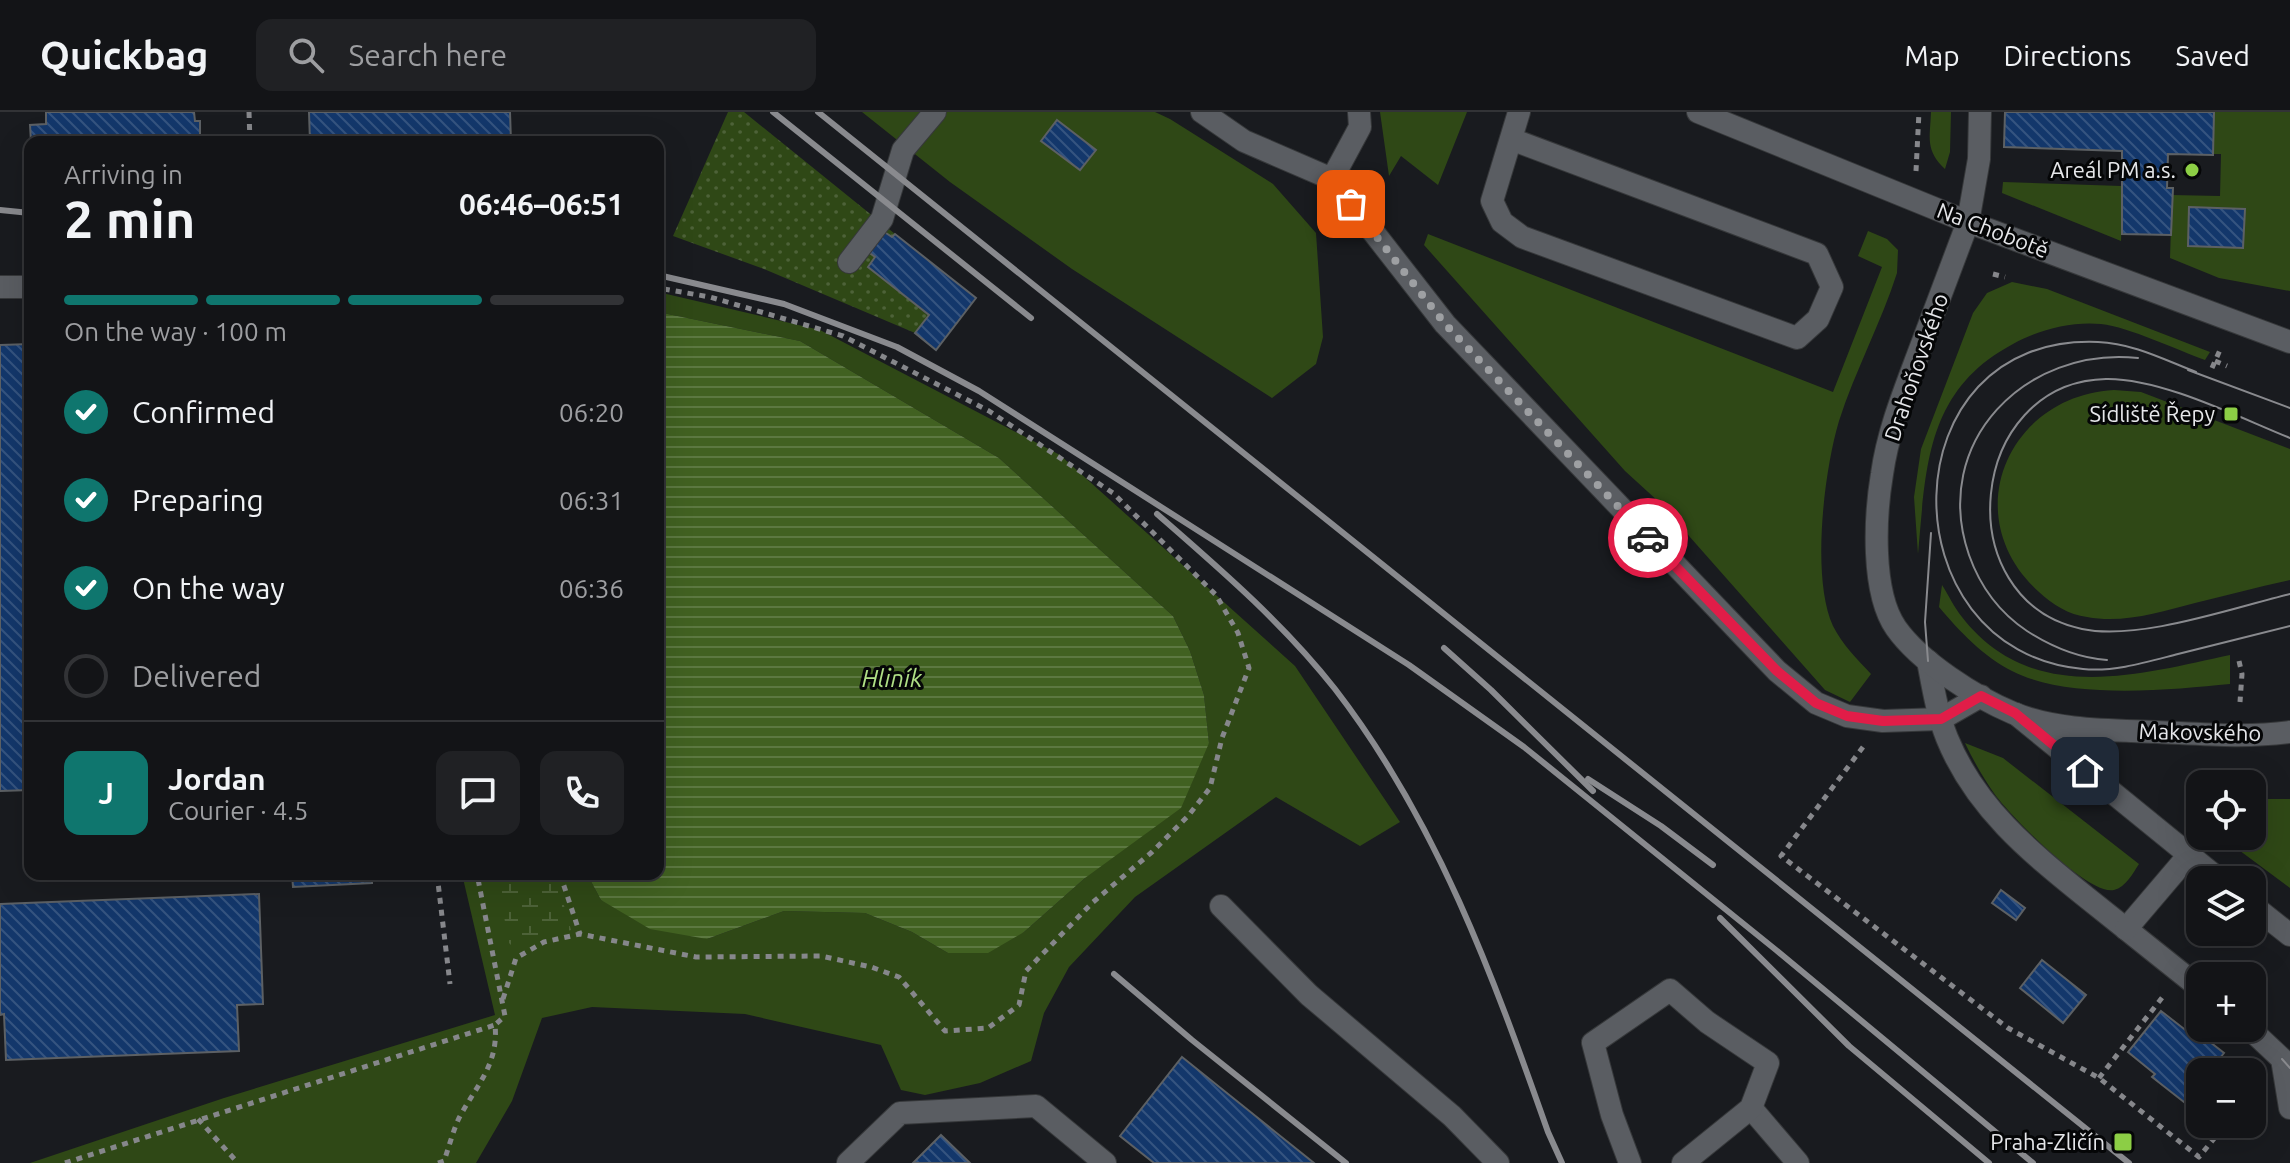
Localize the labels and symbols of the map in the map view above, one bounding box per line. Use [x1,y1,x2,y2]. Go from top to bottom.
place label: Areál PM a.s. [2050,157,2176,182]
marker: Areál PM a.s. [2183,161,2201,179]
pin [1317,170,1385,238]
street label: Na Chobotě [1934,197,2052,262]
street label: Drahoňovského [1879,290,1953,444]
place label: Sídliště Řepy [2090,400,2215,426]
marker: Sídliště Řepy [2222,405,2240,423]
courier [1608,498,1688,578]
water label: Hliník [862,665,923,692]
street label: Makovského [2139,718,2261,745]
pin [2051,737,2119,805]
place label: Praha-Zličín [1990,1129,2105,1154]
marker: Praha-Zličín [2112,1131,2134,1153]

